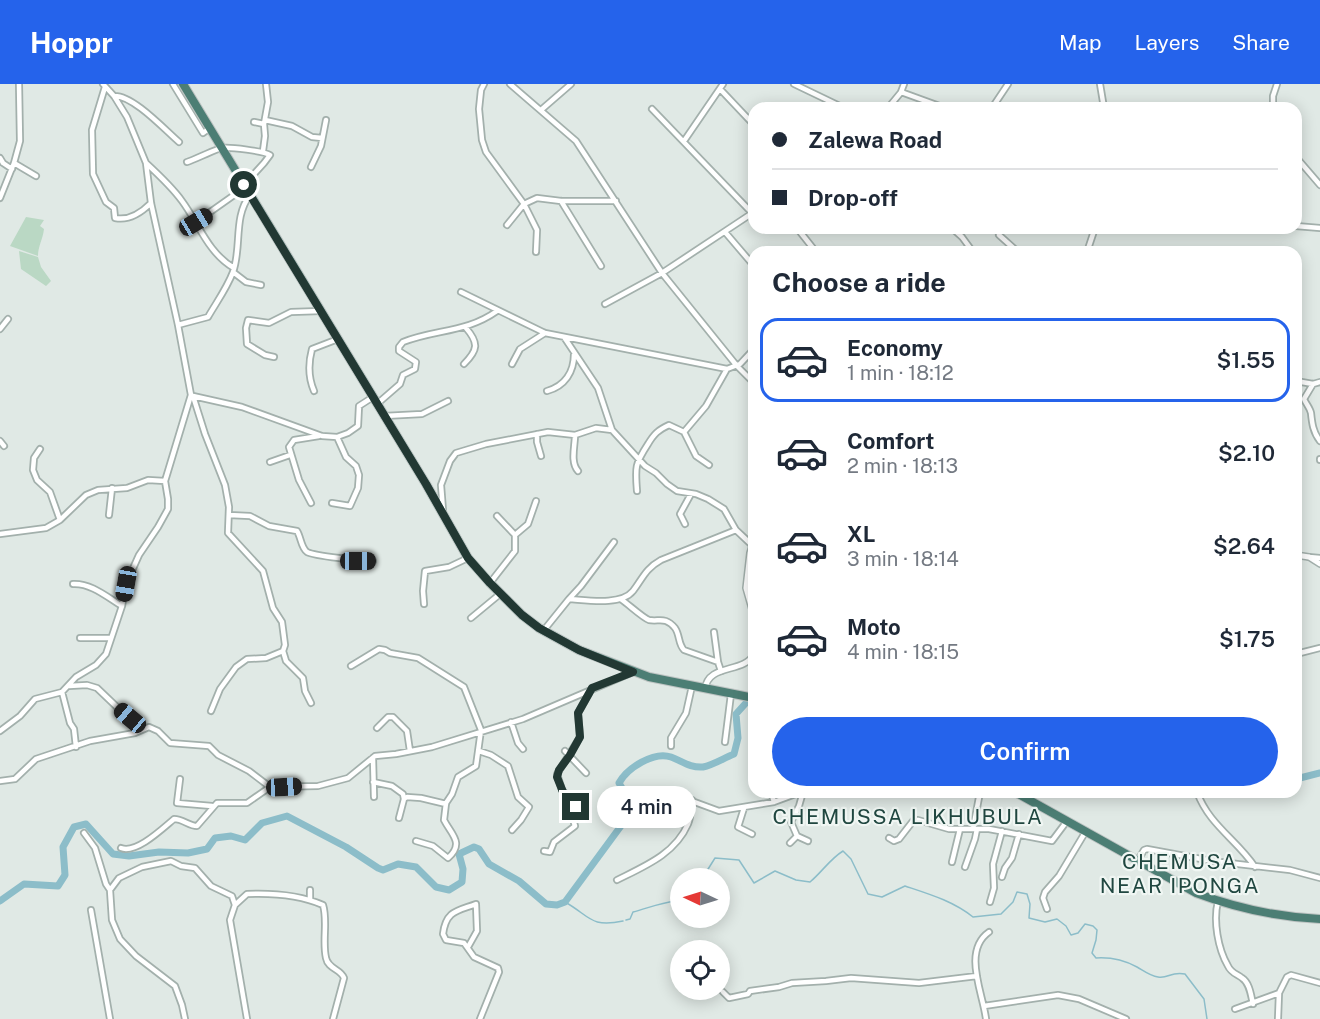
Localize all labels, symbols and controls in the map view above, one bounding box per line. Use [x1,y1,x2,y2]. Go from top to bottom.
text: Hoppr [30,26,113,59]
text: Map [1059,30,1102,55]
text: Layers [1135,30,1199,55]
text: Share [1232,30,1290,55]
text: Zalewa Road [808,127,942,153]
route start [230,171,257,198]
text: Drop-off [808,185,898,211]
car [176,205,216,239]
text: Choose a ride [772,266,946,298]
icon: car [775,333,829,387]
text: Economy [847,335,943,361]
text: $1.55 [1217,347,1275,373]
text: 1 min · 18:12 [847,361,954,385]
icon: car [775,426,829,480]
text: Comfort [847,428,934,454]
text: $2.10 [1218,440,1275,466]
text: 2 min · 18:13 [847,454,958,478]
icon: car [775,519,829,573]
text: XL [847,521,875,547]
text: $2.64 [1213,533,1275,559]
text: 3 min · 18:14 [847,547,959,571]
car [340,552,376,570]
car [114,565,138,603]
icon: car [775,612,829,666]
text: Moto [847,614,901,640]
text: $1.75 [1219,626,1275,652]
text: 4 min · 18:15 [847,640,959,664]
car [110,700,150,736]
button: Confirm [772,717,1278,786]
car [266,777,302,797]
callout: 4 min [597,786,696,828]
route end [562,793,589,820]
text: 4 min [620,795,673,819]
district label: CHEMUSSA LIKHUBULA [772,804,1044,829]
district label: CHEMUSA NEAR IPONGA [1100,849,1260,898]
north arrow [670,868,730,928]
map controls [670,868,730,1000]
button: locate [670,940,730,1000]

